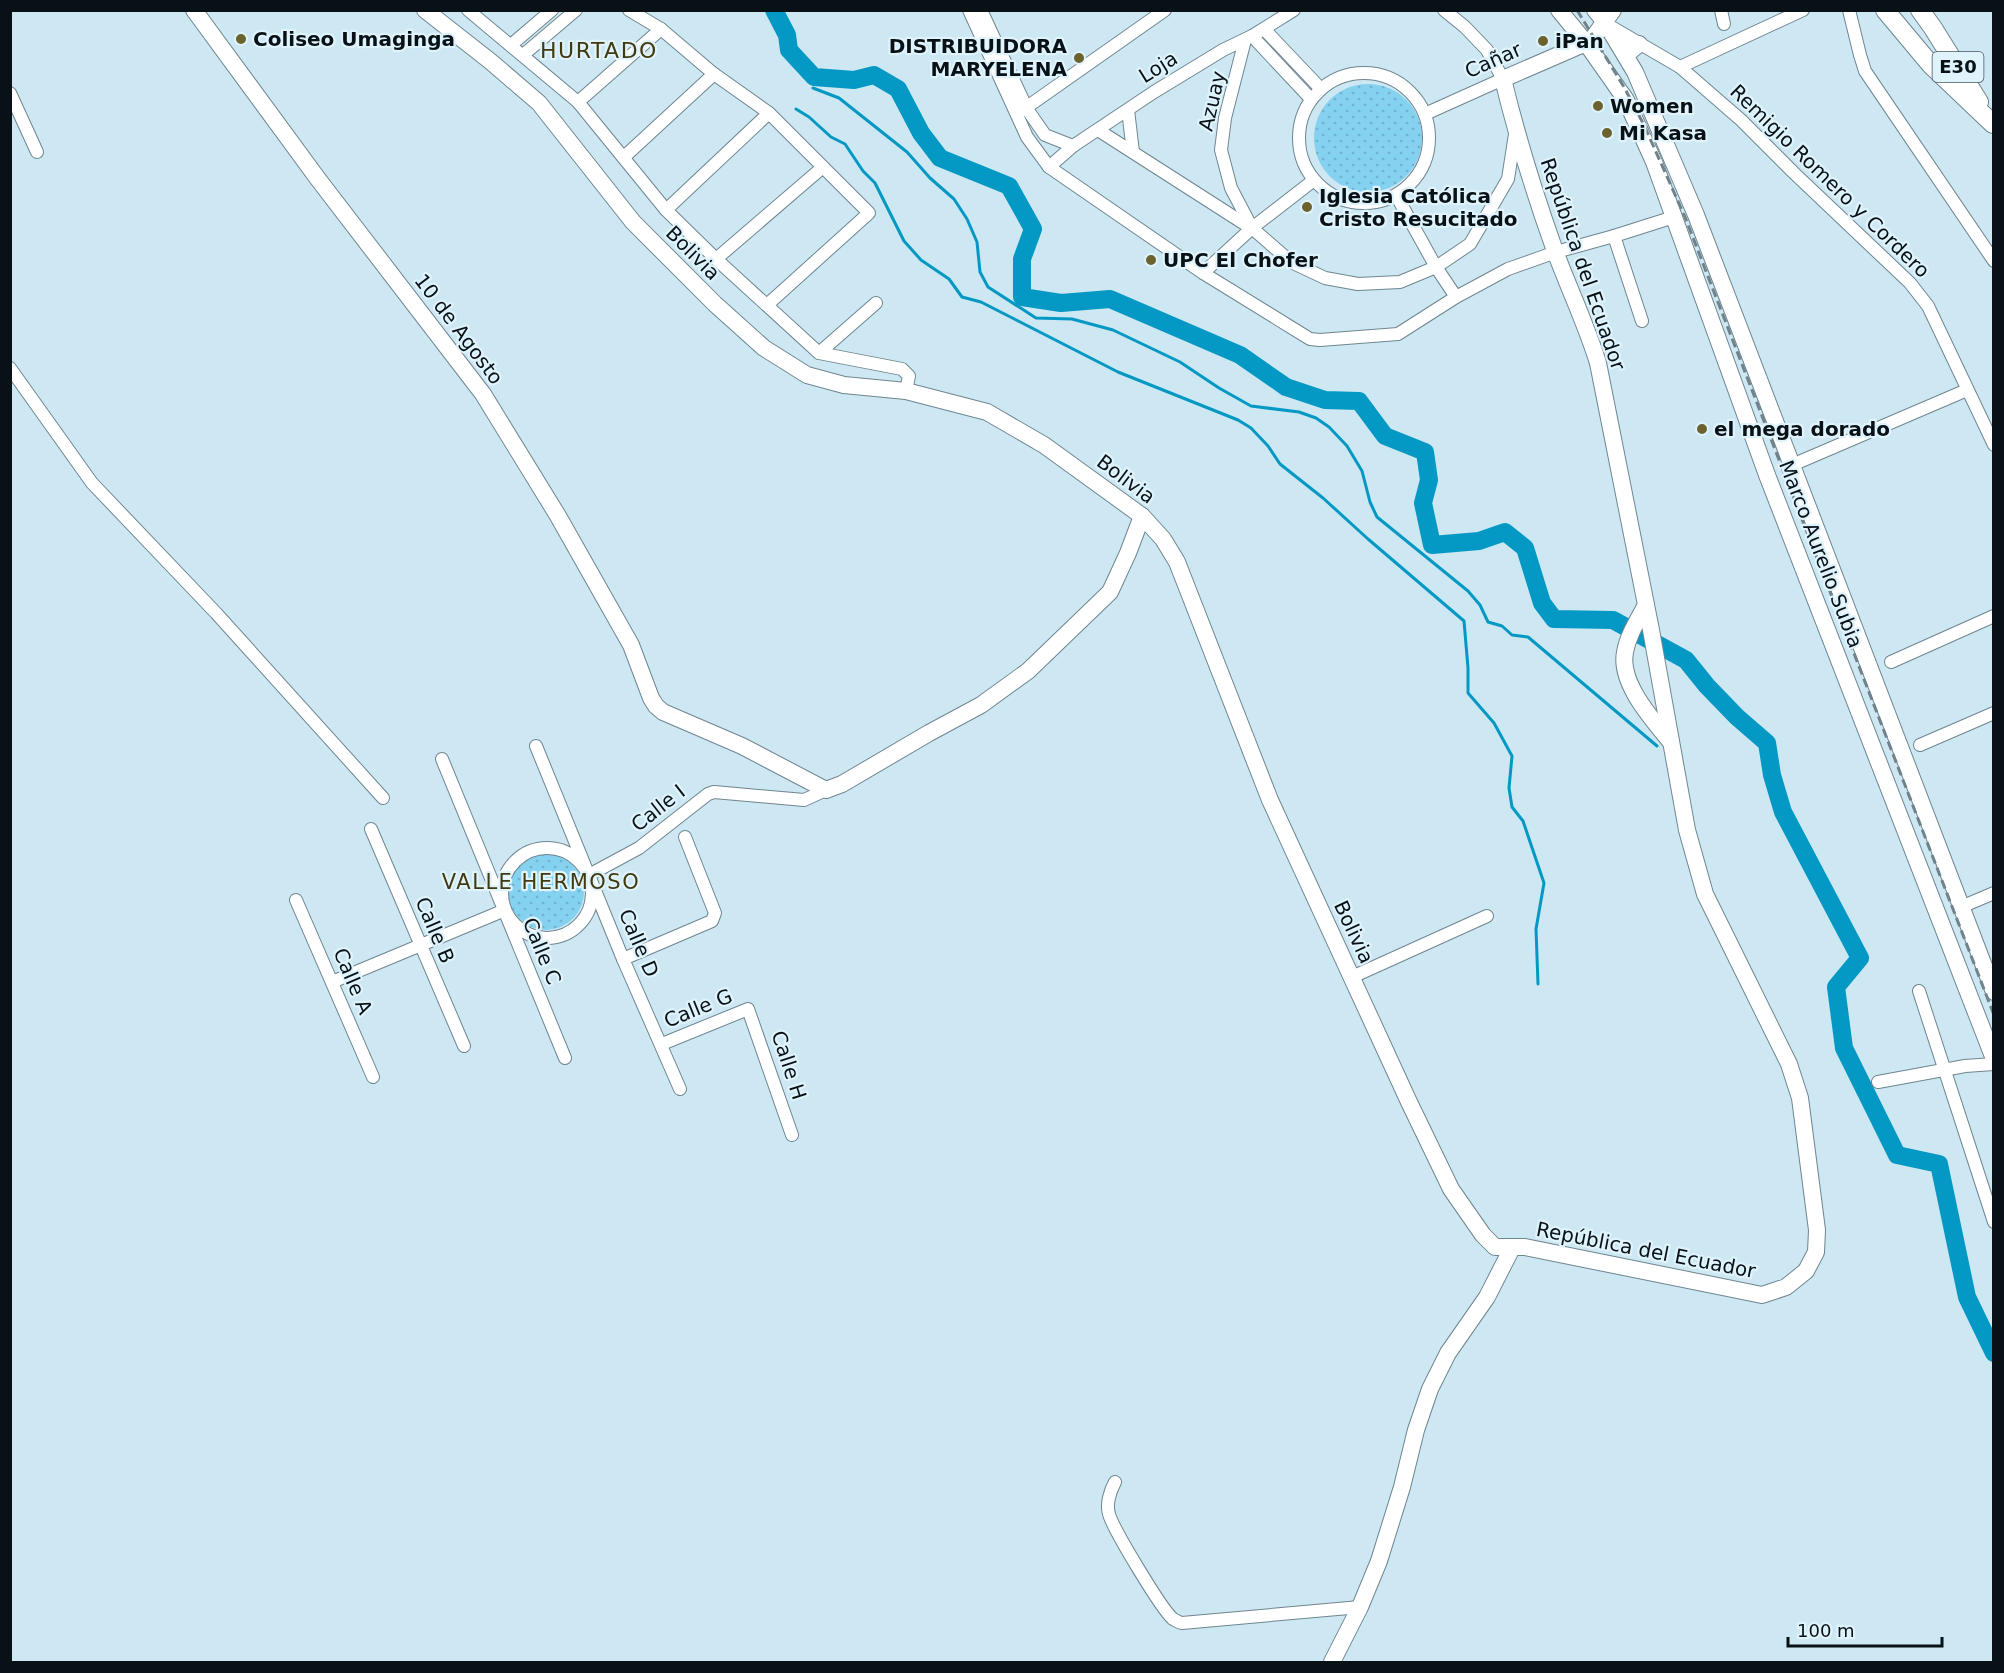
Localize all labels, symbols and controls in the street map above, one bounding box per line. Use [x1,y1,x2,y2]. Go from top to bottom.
place label: Coliseo Umaginga [253,27,455,51]
place label: iPan [1555,29,1604,53]
marker: Coliseo Umaginga [234,32,248,46]
place label: DISTRIBUIDORA MARYELENA [889,34,1068,81]
marker: iPan [1536,34,1550,48]
street label: Cañar [1461,37,1526,83]
district label: HURTADO [540,38,658,63]
street label: Loja [1134,46,1182,88]
marker: DISTRIBUIDORA MARYELENA [1072,51,1086,65]
road number: E30 [1932,52,1984,82]
street label: Azuay [1193,68,1231,133]
street label: Remigio Romero y Cordero [1725,79,1935,283]
place label: Women [1610,94,1694,118]
marker: Women [1591,99,1605,113]
place label: Mi Kasa [1619,121,1707,145]
marker: Mi Kasa [1600,126,1614,140]
street label: República del Ecuador [1535,155,1631,374]
place label: Iglesia Católica Cristo Resucitado [1319,184,1518,231]
marker: Iglesia Católica Cristo Resucitado [1300,200,1314,214]
street label: Bolivia [661,221,725,285]
place label: UPC El Chofer [1163,248,1318,272]
marker: UPC El Chofer [1144,253,1158,267]
street label: 10 de Agosto [410,269,508,389]
place label: el mega dorado [1714,417,1890,441]
marker: el mega dorado [1695,422,1709,436]
street label: Bolivia [1092,449,1160,509]
street label: Marco Aurelio Subia [1774,457,1868,651]
street label: Calle I [626,779,690,837]
district label: VALLE HERMOSO [442,870,640,894]
street label: Calle B [410,893,460,967]
street label: Bolivia [1329,897,1379,967]
street label: Calle D [614,905,664,981]
street label: Calle C [518,914,566,988]
street label: Calle A [328,944,378,1018]
street label: Calle G [660,983,736,1033]
street label: Calle H [767,1028,811,1102]
street label: República del Ecuador [1534,1217,1758,1283]
scale bar [1788,1610,1942,1648]
text: 100 m [1797,1620,1855,1641]

